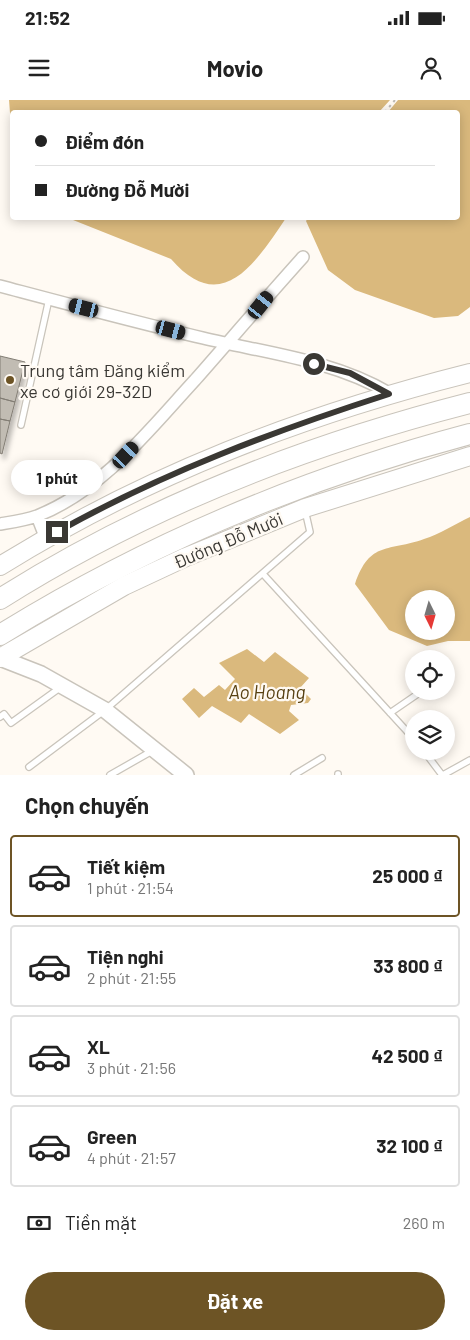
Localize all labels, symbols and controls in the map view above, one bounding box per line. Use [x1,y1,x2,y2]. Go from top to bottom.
text: 21:52 [25,6,70,29]
icon: menu [25,54,53,82]
icon: person [417,54,445,82]
text: Movio [207,55,263,81]
text: Điểm đón [65,130,144,153]
text: Đường Đỗ Mười [65,178,189,201]
car [245,289,276,321]
car [67,297,100,319]
car [154,319,187,341]
route start [303,353,325,375]
place label: Trung tâm Đăng kiểm xe cơ giới 29-32D [20,359,185,402]
marker: Trung tâm Đăng kiểm xe cơ giới 29-32D [4,374,16,386]
car [110,439,141,471]
callout: 1 phút [11,460,103,494]
text: 1 phút [36,468,78,487]
street label: Đường Đỗ Mười [170,507,286,573]
route end [46,521,68,543]
north arrow [405,590,455,640]
map controls [405,590,455,760]
button: locate [405,650,455,700]
water label: Ao Hoang [229,680,305,703]
button: layers [405,710,455,760]
text: Chọn chuyến [25,792,149,818]
icon: car [27,854,72,899]
text: Tiết kiệm [87,855,165,878]
text: 25 000 ₫ [372,864,443,887]
text: 1 phút · 21:54 [87,878,174,897]
icon: car [27,944,72,989]
text: Tiện nghi [87,945,164,968]
text: 33 800 ₫ [373,954,443,977]
text: 2 phút · 21:55 [87,968,176,987]
icon: car [27,1034,72,1079]
text: XL [87,1035,110,1058]
text: 42 500 ₫ [372,1044,443,1067]
text: 3 phút · 21:56 [87,1058,176,1077]
icon: car [27,1124,72,1169]
text: Green [87,1125,137,1148]
text: 32 100 ₫ [376,1134,443,1157]
text: 4 phút · 21:57 [87,1148,176,1167]
icon: cash [25,1209,53,1237]
text: Tiền mặt [65,1211,137,1234]
text: 260 m [403,1213,445,1232]
button: Đặt xe [25,1272,445,1330]

